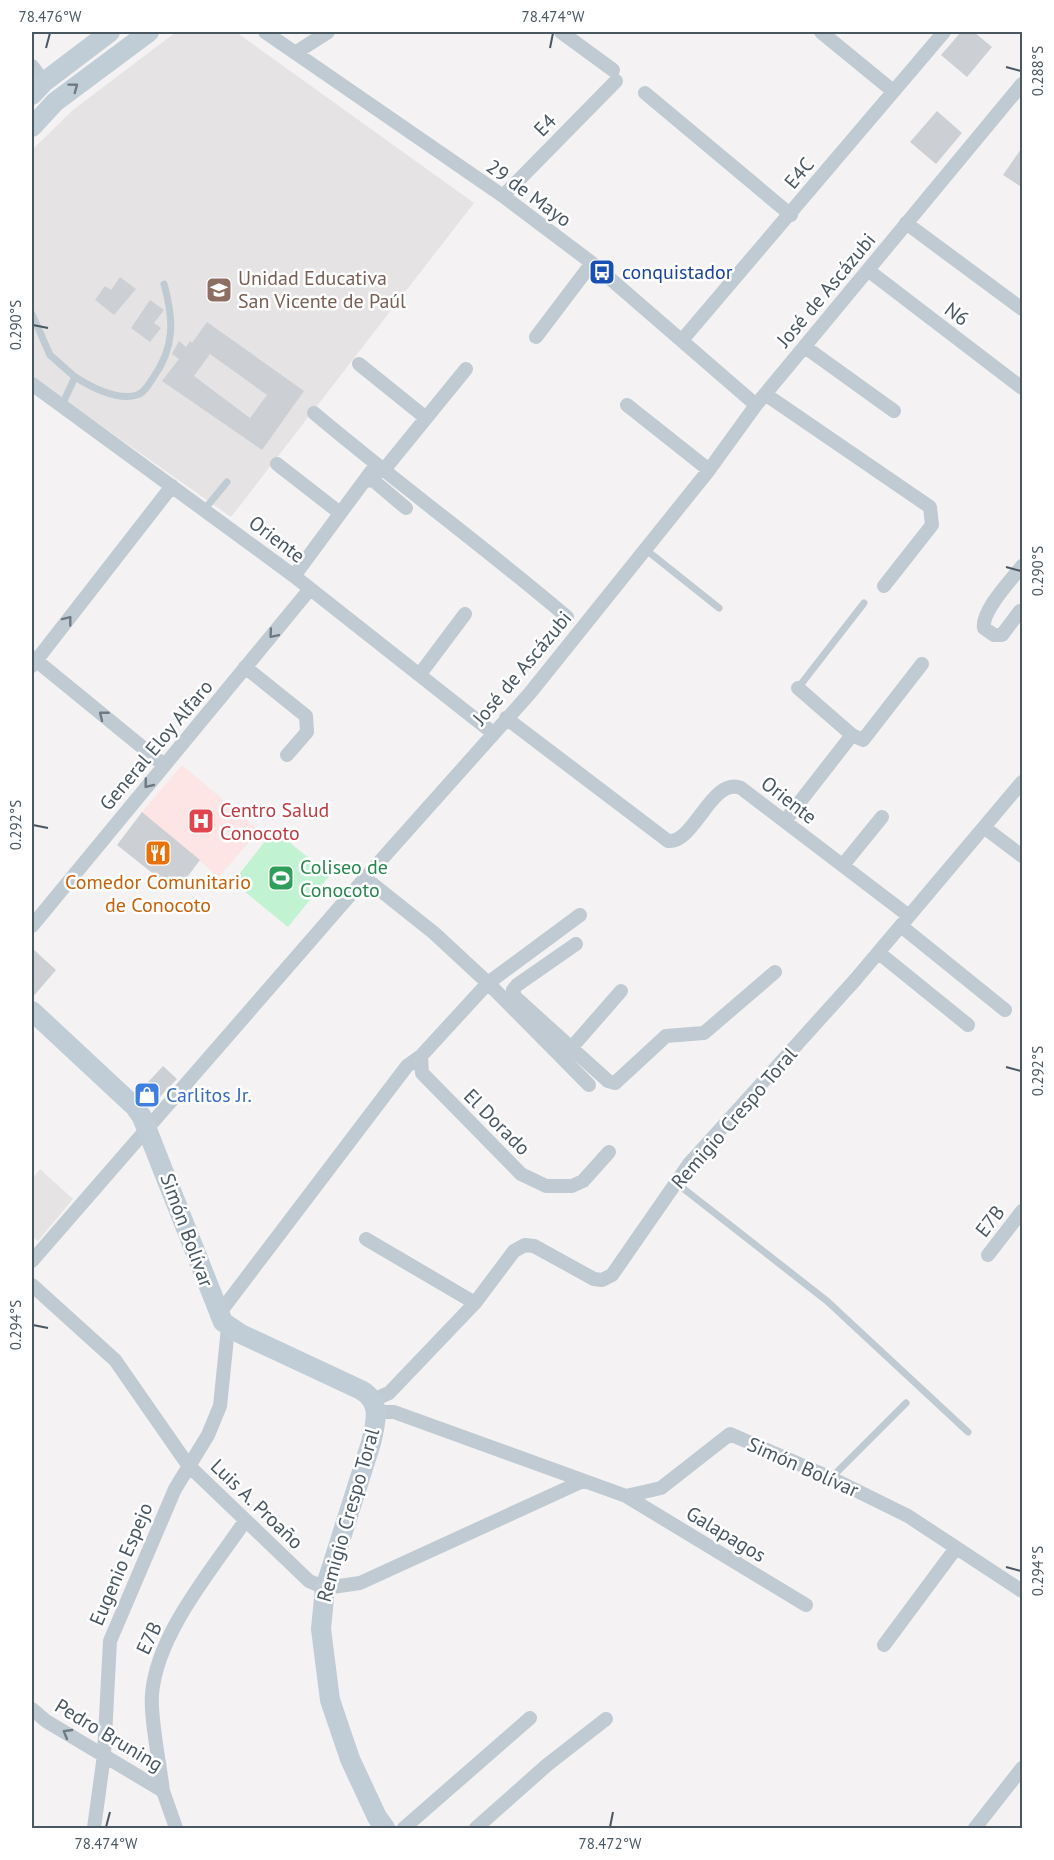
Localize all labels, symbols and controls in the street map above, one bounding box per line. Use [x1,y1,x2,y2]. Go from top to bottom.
text: 78.476°W [19,7,82,26]
text: 78.474°W [522,7,585,26]
text: 0.288°S [1028,46,1047,96]
one-way arrow [68,84,79,95]
street label: E4 [528,108,562,142]
street label: E4C [778,152,820,194]
street label: 29 de Mayo [481,153,577,233]
street label: José de Ascázubi [770,228,881,353]
bus stop icon: conquistador [587,257,617,287]
place label: conquistador [622,259,733,285]
place label: Unidad Educativa San Vicente de Paúl [238,265,406,314]
school or university icon: Unidad Educativa San Vicente de Paúl [204,275,234,305]
street label: N6 [939,296,975,332]
text: 0.290°S [6,300,25,350]
street label: Oriente [244,509,310,569]
text: 0.290°S [1028,546,1047,596]
street label: José de Ascázubi [466,606,577,731]
one-way arrow [60,615,71,626]
one-way arrow [269,627,280,638]
street label: General Eloy Alfaro [94,674,218,816]
one-way arrow [98,711,109,722]
street label: Oriente [756,770,822,830]
one-way arrow [145,777,156,788]
place label: Centro Salud Conocoto [220,797,329,846]
text: 0.292°S [6,800,25,850]
hospital icon: Centro Salud Conocoto [186,806,216,836]
restaurant icon: Comedor Comunitario de Conocoto [143,838,173,868]
place label: Coliseo de Conocoto [300,854,388,903]
sports icon: Coliseo de Conocoto [266,863,296,893]
place label: Comedor Comunitario de Conocoto [65,869,251,918]
street label: Remigio Crespo Toral [665,1042,803,1194]
text: 0.292°S [1028,1046,1047,1096]
shop icon: Carlitos Jr. [132,1080,162,1110]
place label: Carlitos Jr. [166,1082,252,1108]
street label: El Dorado [458,1083,536,1161]
street label: Simón Bolívar [154,1170,220,1291]
street label: E7B [970,1200,1010,1242]
text: 0.294°S [6,1300,25,1350]
street label: Remigio Crespo Toral [311,1425,385,1605]
street label: Simón Bolívar [743,1431,863,1503]
street label: Luis A. Proaño [205,1453,309,1555]
street label: Eugenio Espejo [83,1499,159,1629]
street label: Galapagos [681,1500,771,1568]
text: 0.294°S [1028,1546,1047,1596]
street label: E7B [130,1617,168,1659]
street label: Pedro Bruning [50,1693,168,1777]
one-way arrow [63,1729,73,1741]
text: 78.474°W [75,1834,138,1853]
text: 78.472°W [579,1834,642,1853]

